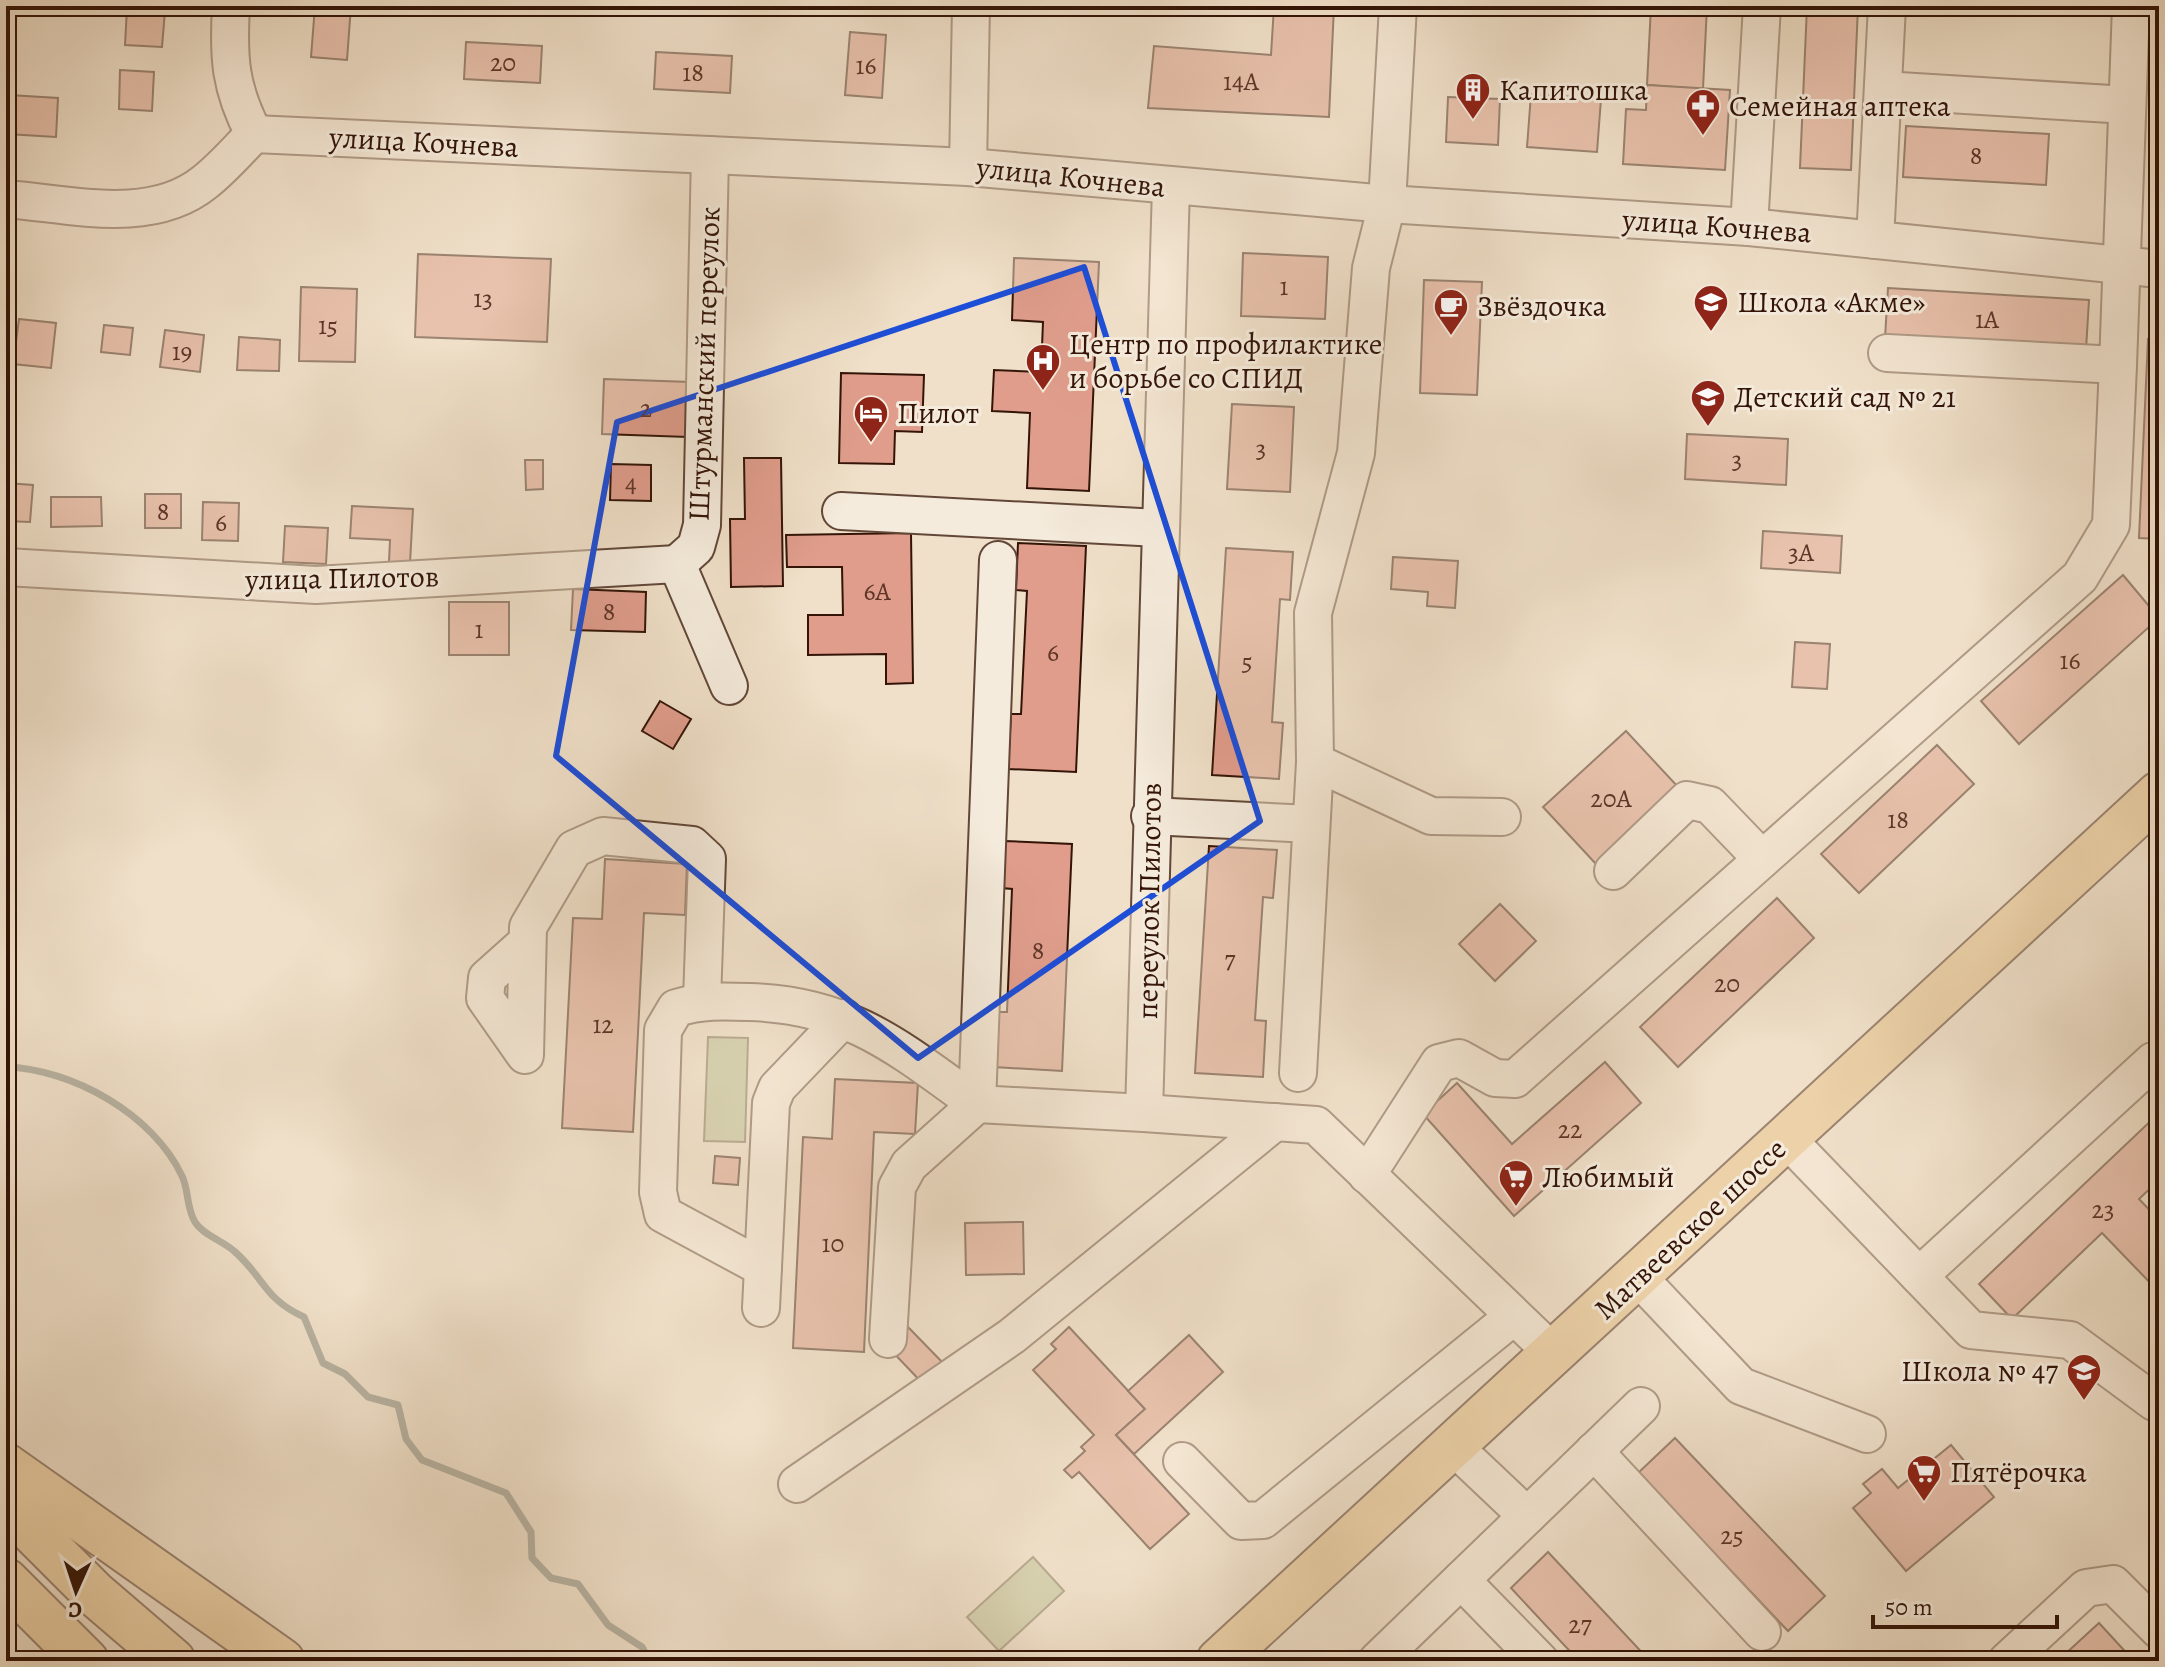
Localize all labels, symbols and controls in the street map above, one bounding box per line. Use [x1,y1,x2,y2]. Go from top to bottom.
house number: 20 [490,45,516,80]
house number: 16 [856,48,876,83]
house number: 18 [682,55,704,90]
house number: 14А [1223,64,1260,99]
place label: Капитошка [1499,70,1648,110]
building icon: Капитошка [1454,71,1492,121]
place label: Семейная аптека [1729,86,1951,126]
pharmacy icon: Семейная аптека [1684,87,1722,137]
street label: улица Кочнева [327,117,520,167]
house number: 8 [1970,138,1982,173]
street label: улица Кочнева [974,147,1168,207]
street label: улица Кочнева [1620,199,1813,253]
street label: Штурманский переулок [679,206,729,522]
house number: 1 [1280,269,1289,304]
house number: 13 [473,281,493,316]
place label: Школа «Акме» [1737,282,1926,322]
school or university icon: Школа «Акме» [1692,283,1730,333]
place label: Звёздочка [1477,286,1607,326]
cafe icon: Звёздочка [1432,287,1470,337]
house number: 1А [1975,302,2000,337]
house number: 15 [318,308,338,343]
place label: Центр по профилактике и борьбе со СПИД [1069,324,1382,398]
house number: 19 [172,334,192,369]
hospital icon: Центр по профилактике и борьбе со СПИД [1024,342,1062,392]
place label: Детский сад № 21 [1734,377,1956,417]
school or university icon: Детский сад № 21 [1689,378,1727,428]
house number: 2 [640,391,652,426]
place label: Пилот [897,393,979,433]
hotel icon: Пилот [852,394,890,444]
house number: 3 [1256,431,1266,466]
house number: 3 [1732,442,1742,477]
house number: 4 [625,466,637,501]
house number: 8 [157,494,169,529]
house number: 6 [215,505,227,540]
house number: 3А [1788,535,1815,570]
street label: улица Пилотов [244,556,439,600]
house number: 6А [863,574,891,609]
house number: 8 [603,594,615,629]
house number: 1 [475,612,484,647]
house number: 6 [1047,635,1059,670]
house number: 16 [2060,643,2080,678]
house number: 5 [1241,644,1253,679]
house number: 20А [1590,781,1633,816]
street label: переулок Пилотов [1127,782,1171,1020]
house number: 18 [1887,802,1909,837]
house number: 8 [1032,933,1044,968]
house number: 7 [1225,942,1236,977]
house number: 20 [1714,966,1740,1001]
house number: 12 [592,1007,614,1042]
house number: 22 [1558,1112,1582,1147]
street label: Матвеевское шоссе [1585,1129,1795,1329]
place label: Любимый [1542,1157,1674,1197]
supermarket icon: Любимый [1497,1158,1535,1208]
house number: 23 [2091,1192,2115,1227]
house number: 10 [822,1226,844,1261]
place label: Школа № 47 [1901,1351,2058,1391]
school or university icon: Школа № 47 [2065,1352,2103,1402]
place label: Пятёрочка [1950,1452,2087,1492]
supermarket icon: Пятёрочка [1905,1453,1943,1503]
house number: 25 [1720,1518,1744,1553]
north arrow [36,1551,116,1631]
scale bar [1873,1579,2057,1629]
text: 50 m [1885,1591,1933,1623]
text: С [67,1595,83,1625]
house number: 27 [1568,1607,1592,1642]

